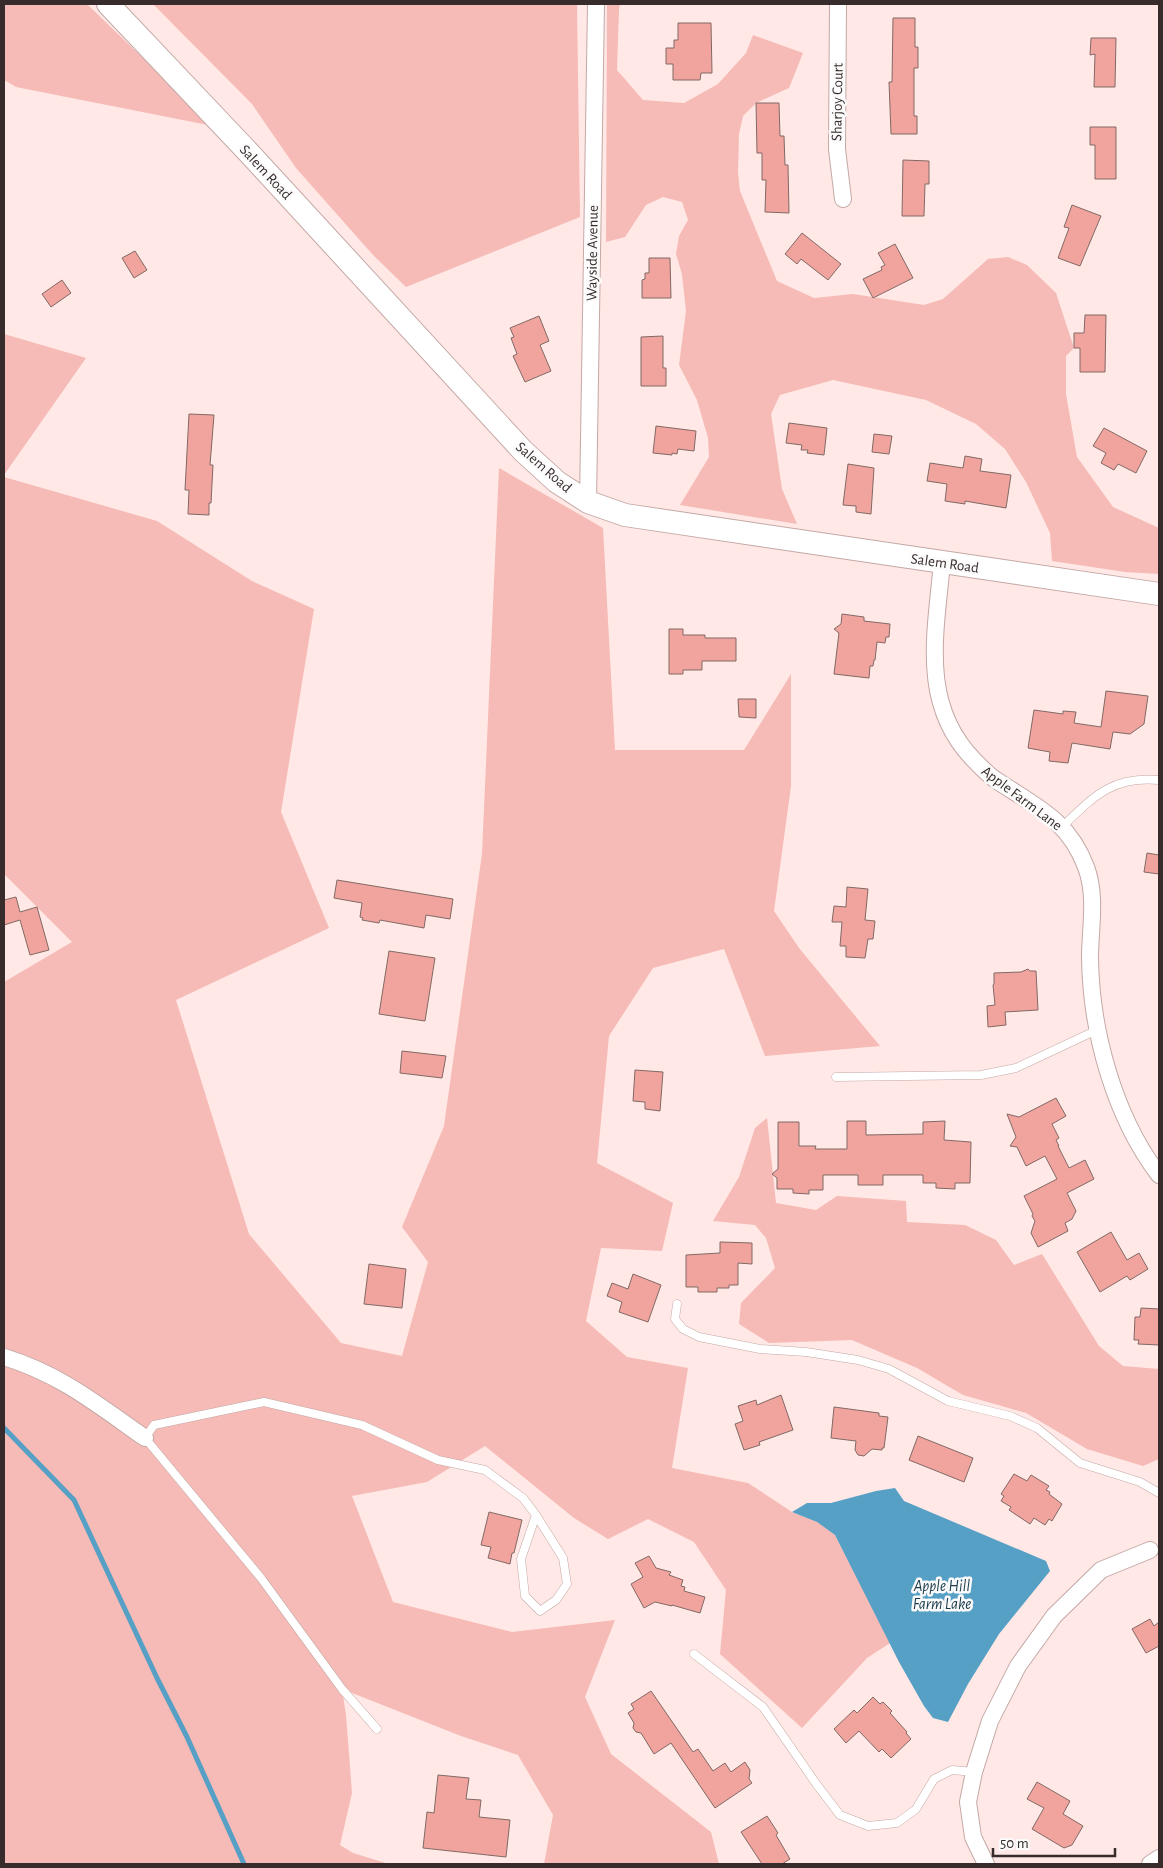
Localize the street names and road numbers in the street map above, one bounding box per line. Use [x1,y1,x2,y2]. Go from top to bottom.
street label: Sharjoy Court [829,62,846,141]
street label: Salem Road [237,142,295,203]
street label: Wayside Avenue [584,205,601,301]
street label: Salem Road [513,439,575,496]
street label: Salem Road [910,551,980,576]
street label: Apple Farm Lane [979,763,1065,834]

